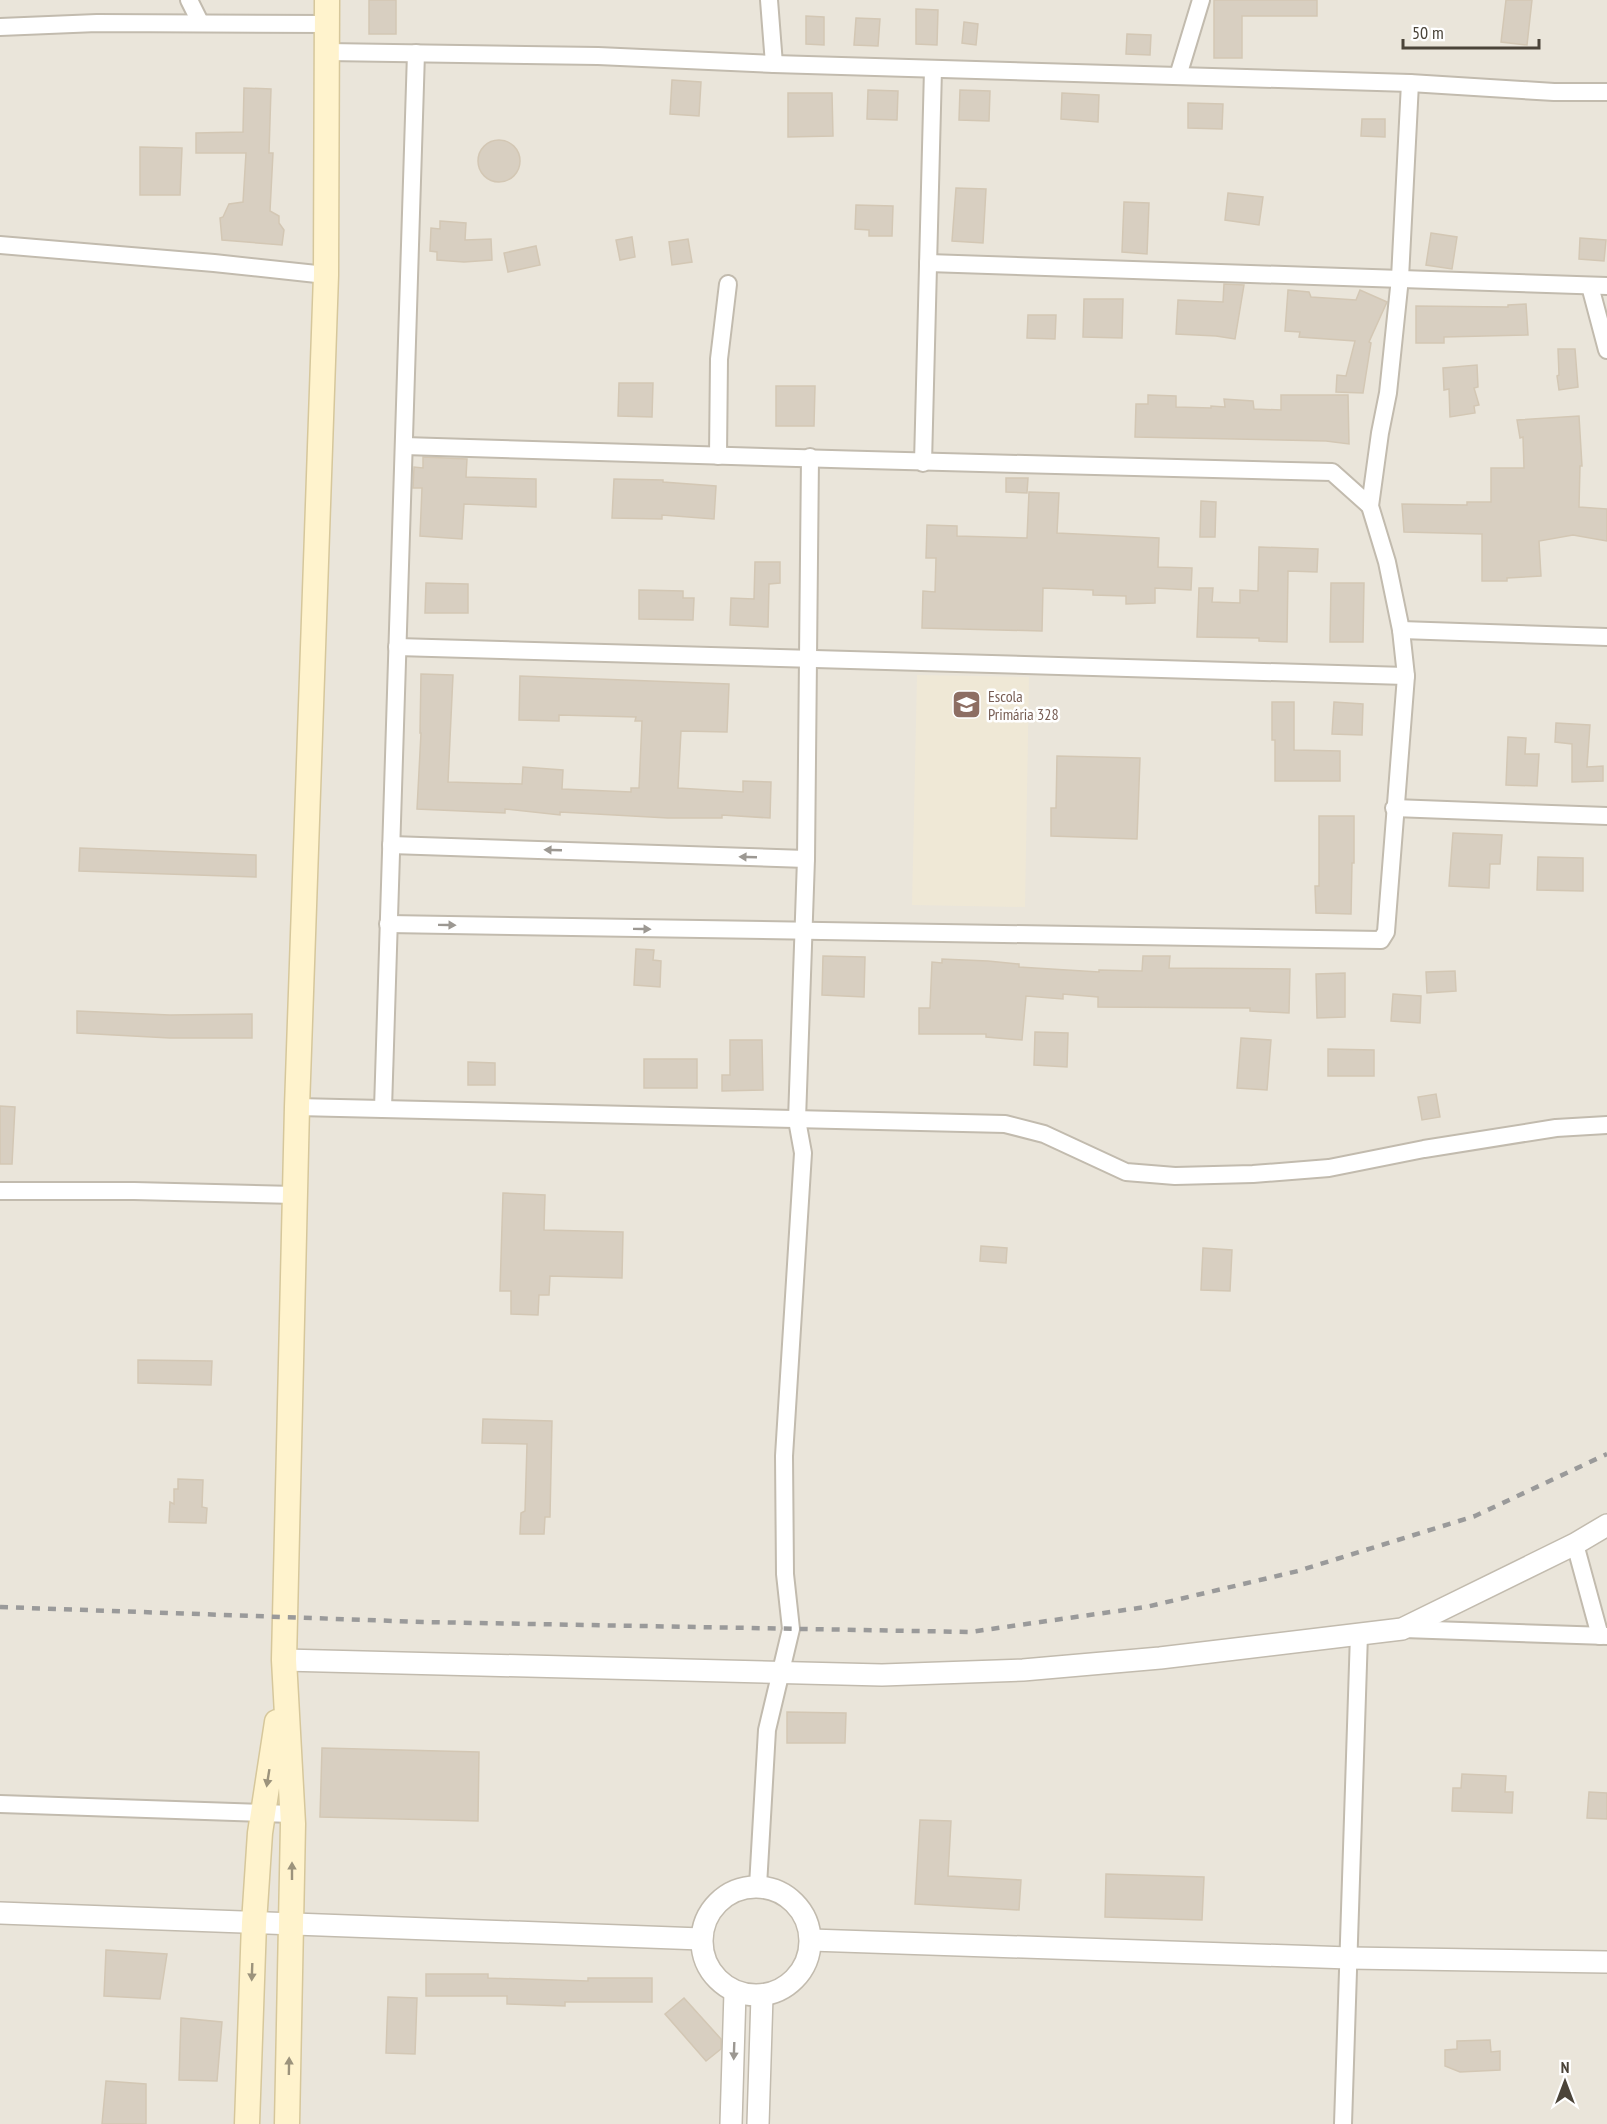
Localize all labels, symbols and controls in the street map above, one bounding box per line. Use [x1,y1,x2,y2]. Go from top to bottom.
scale bar [1403,12,1540,50]
text: 50 m [1412,21,1444,44]
place label: Escola Primária 328 [988,686,1059,724]
school or university icon: Escola Primária 328 [951,689,983,721]
one-way arrow [543,846,562,855]
one-way arrow [738,852,757,861]
one-way arrow [437,920,456,930]
one-way arrow [632,924,651,933]
one-way arrow [263,1768,272,1787]
one-way arrow [288,1861,297,1880]
one-way arrow [248,1962,257,1981]
one-way arrow [729,2041,738,2060]
north arrow [1535,2052,1595,2112]
one-way arrow [284,2056,293,2075]
text: N [1561,2057,1569,2077]

